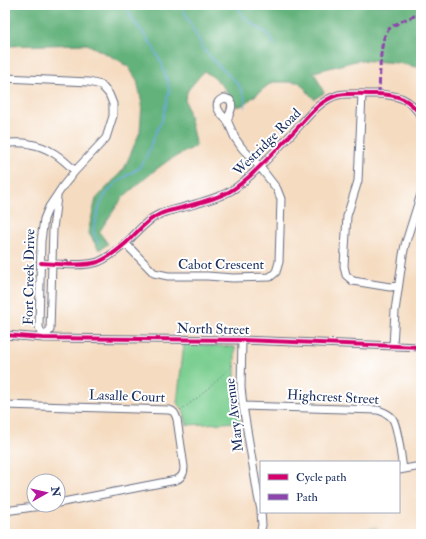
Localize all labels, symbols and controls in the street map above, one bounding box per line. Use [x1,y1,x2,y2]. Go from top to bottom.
street label: Westridge Road [229,104,305,180]
street label: Fort Creek Drive [20,228,38,325]
street label: Cabot Crescent [178,256,265,273]
street label: North Street [176,320,250,338]
street label: Mary Avenue [221,377,248,453]
street label: Lasalle Court [89,386,166,406]
street label: Highcrest Street [287,386,380,408]
legend [260,461,400,513]
text: Cycle path [296,470,347,485]
north arrow [26,473,66,513]
text: N [48,485,63,499]
text: Path [296,490,319,505]

